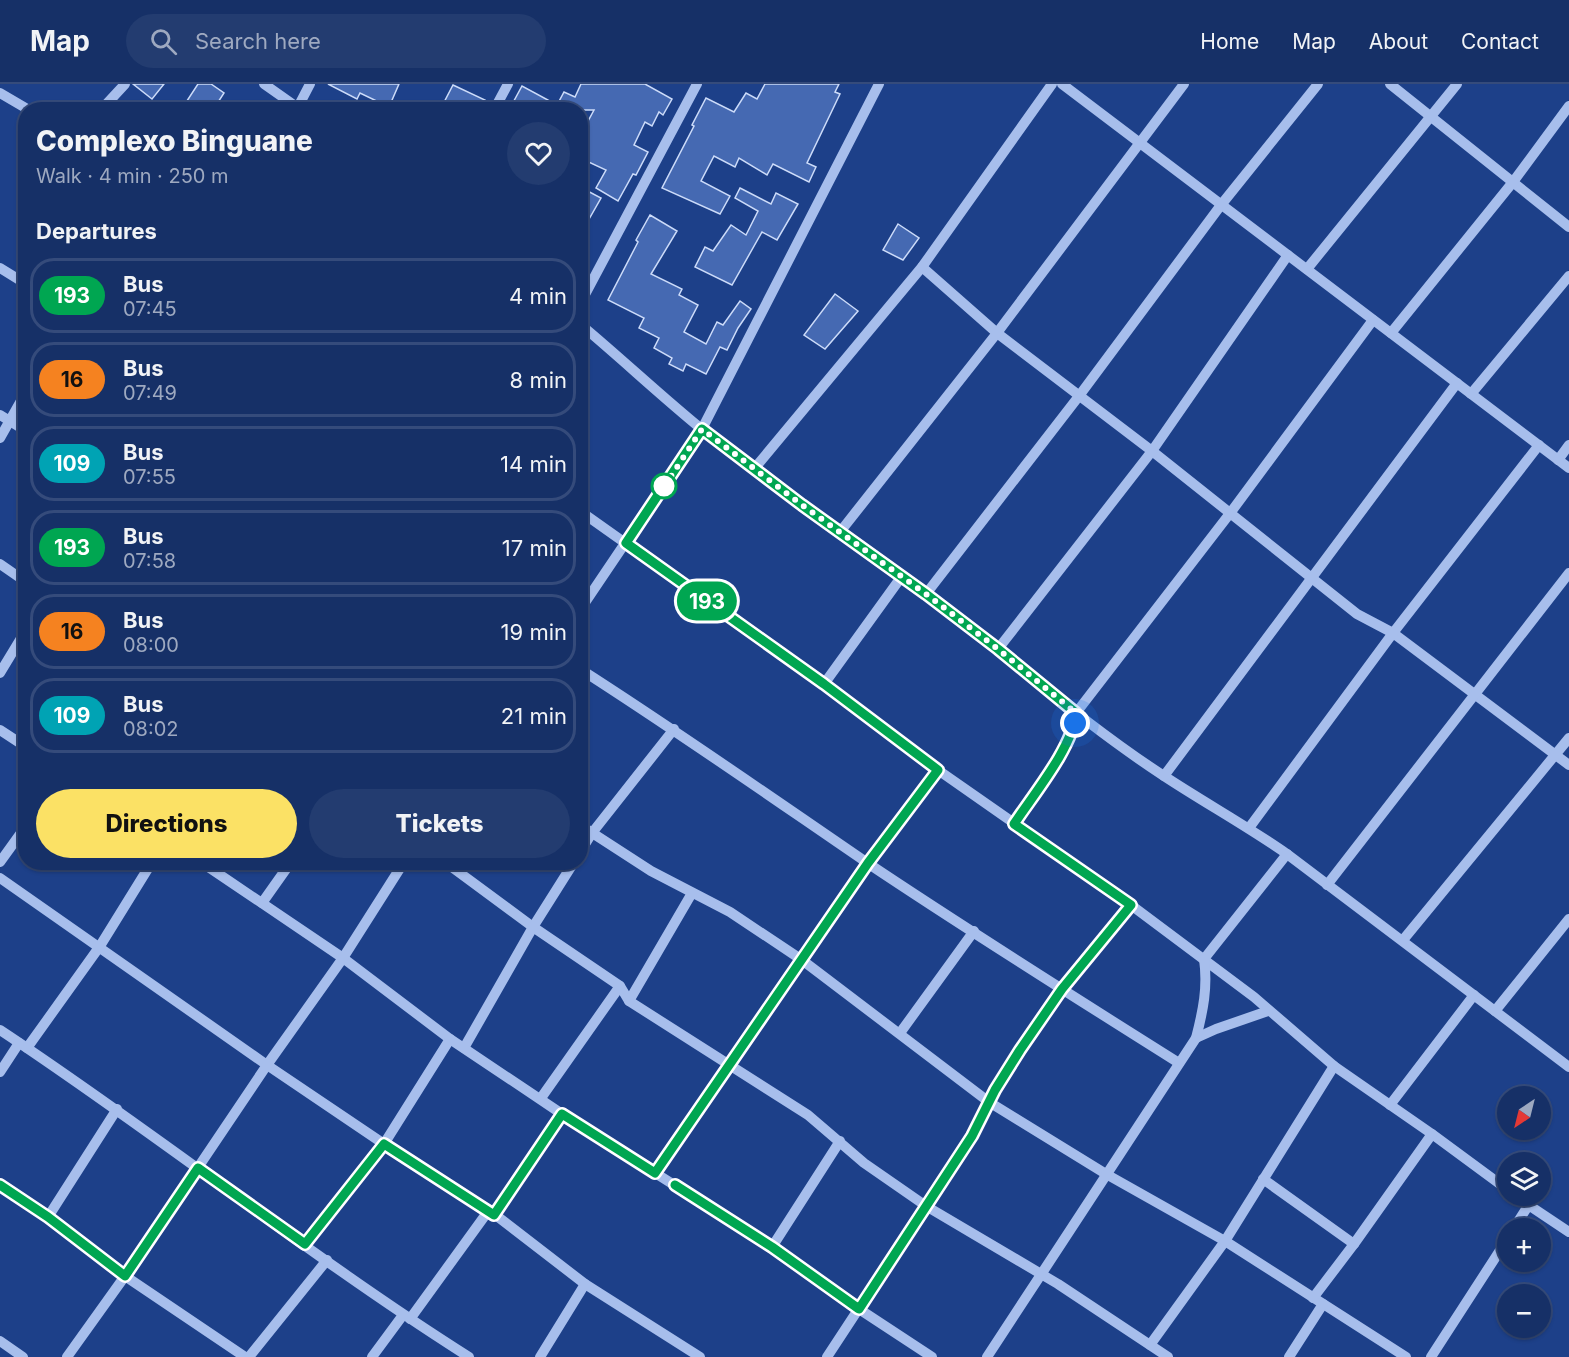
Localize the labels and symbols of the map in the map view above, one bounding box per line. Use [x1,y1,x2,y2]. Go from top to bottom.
unlabelled marker [651,473,677,499]
line badge: 193 [672,582,742,620]
your location [1060,708,1090,738]
north arrow [1497,1086,1551,1140]

